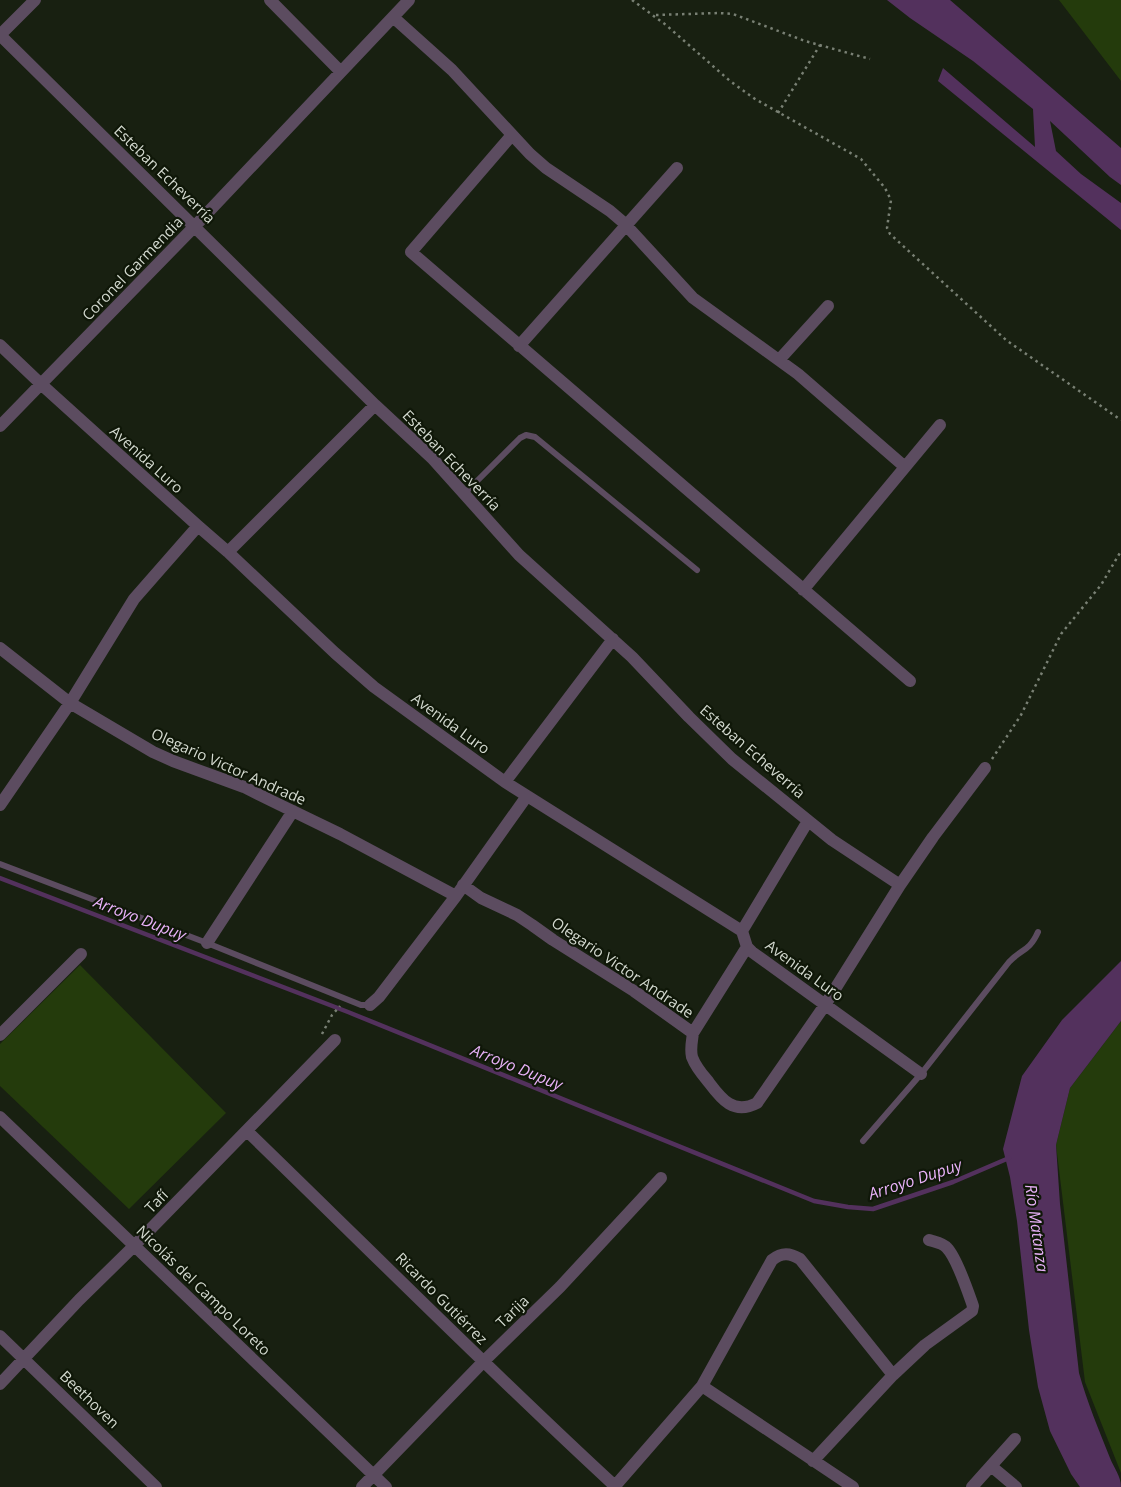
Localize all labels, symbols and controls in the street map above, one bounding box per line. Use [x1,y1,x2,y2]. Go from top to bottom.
street label: Esteban Echeverría [110,121,220,227]
street label: Coronel Garmendia [77,212,187,324]
street label: Esteban Echeverría [399,405,505,515]
street label: Avenida Luro [106,421,188,497]
street label: Avenida Luro [408,688,494,758]
street label: Esteban Echeverría [696,700,810,802]
street label: Olegario Victor Andrade [148,723,310,809]
water label: Arroyo Dupuy [90,890,191,946]
street label: Olegario Victor Andrade [548,912,698,1022]
street label: Avenida Luro [762,935,848,1005]
water label: Arroyo Dupuy [467,1038,568,1096]
water label: Arroyo Dupuy [865,1153,966,1205]
water label: Río Matanza [1020,1183,1054,1273]
street label: Tafí [140,1184,173,1217]
street label: Nicolás del Campo Loreto [133,1221,275,1359]
street label: Ricardo Gutiérrez [392,1248,492,1348]
street label: Tarija [491,1290,533,1332]
street label: Beethoven [56,1366,124,1432]

